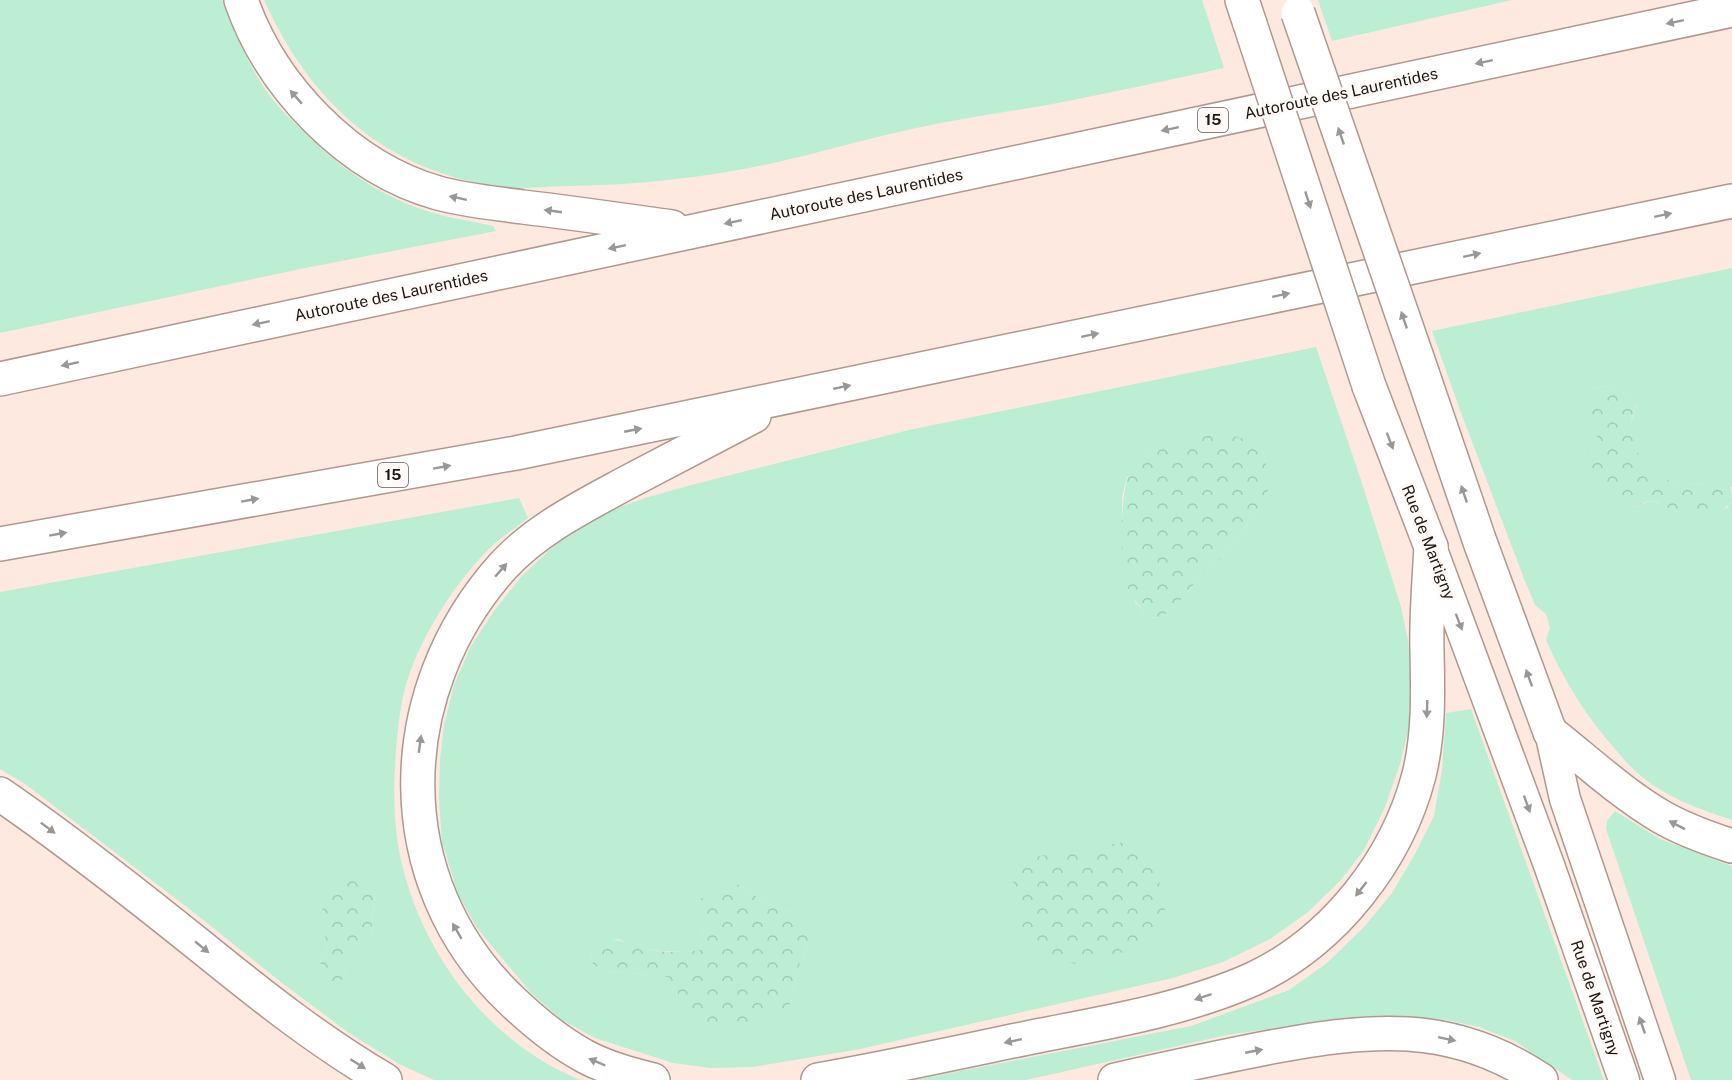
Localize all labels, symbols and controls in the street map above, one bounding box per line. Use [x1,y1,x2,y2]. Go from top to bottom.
one-way arrow [1665,18,1684,27]
one-way arrow [1474,58,1493,67]
street label: Autoroute des Laurentides [1243,64,1440,123]
one-way arrow [290,90,303,105]
road number: 15 [1198,108,1228,132]
one-way arrow [1160,125,1179,134]
one-way arrow [1335,127,1345,145]
street label: Autoroute des Laurentides [768,165,965,224]
one-way arrow [1304,191,1313,209]
one-way arrow [449,193,468,202]
one-way arrow [544,206,563,215]
one-way arrow [1653,210,1672,220]
one-way arrow [723,218,742,227]
one-way arrow [607,242,626,252]
one-way arrow [1463,250,1481,260]
street label: Autoroute des Laurentides [293,266,490,325]
one-way arrow [1272,290,1290,300]
one-way arrow [1399,311,1409,329]
one-way arrow [251,318,270,328]
one-way arrow [1081,330,1099,340]
one-way arrow [61,359,79,369]
one-way arrow [832,382,851,391]
one-way arrow [624,425,643,434]
one-way arrow [1386,432,1395,450]
one-way arrow [432,462,451,471]
road number: 15 [378,463,408,487]
street label: Rue de Martigny [1398,482,1459,603]
one-way arrow [1458,485,1468,503]
one-way arrow [240,496,259,505]
one-way arrow [48,529,67,538]
one-way arrow [494,563,507,578]
one-way arrow [1454,613,1464,631]
one-way arrow [1524,668,1534,686]
one-way arrow [1422,700,1432,719]
one-way arrow [416,734,425,753]
one-way arrow [1522,796,1532,814]
one-way arrow [1669,820,1686,830]
one-way arrow [40,821,55,833]
one-way arrow [1355,881,1368,897]
one-way arrow [452,922,462,939]
street label: Rue de Martigny [1567,938,1624,1059]
one-way arrow [194,941,209,953]
one-way arrow [1194,993,1212,1002]
one-way arrow [1636,1015,1646,1033]
one-way arrow [1438,1035,1457,1044]
one-way arrow [1004,1037,1023,1046]
one-way arrow [1245,1046,1264,1055]
one-way arrow [588,1057,606,1067]
one-way arrow [350,1058,366,1069]

